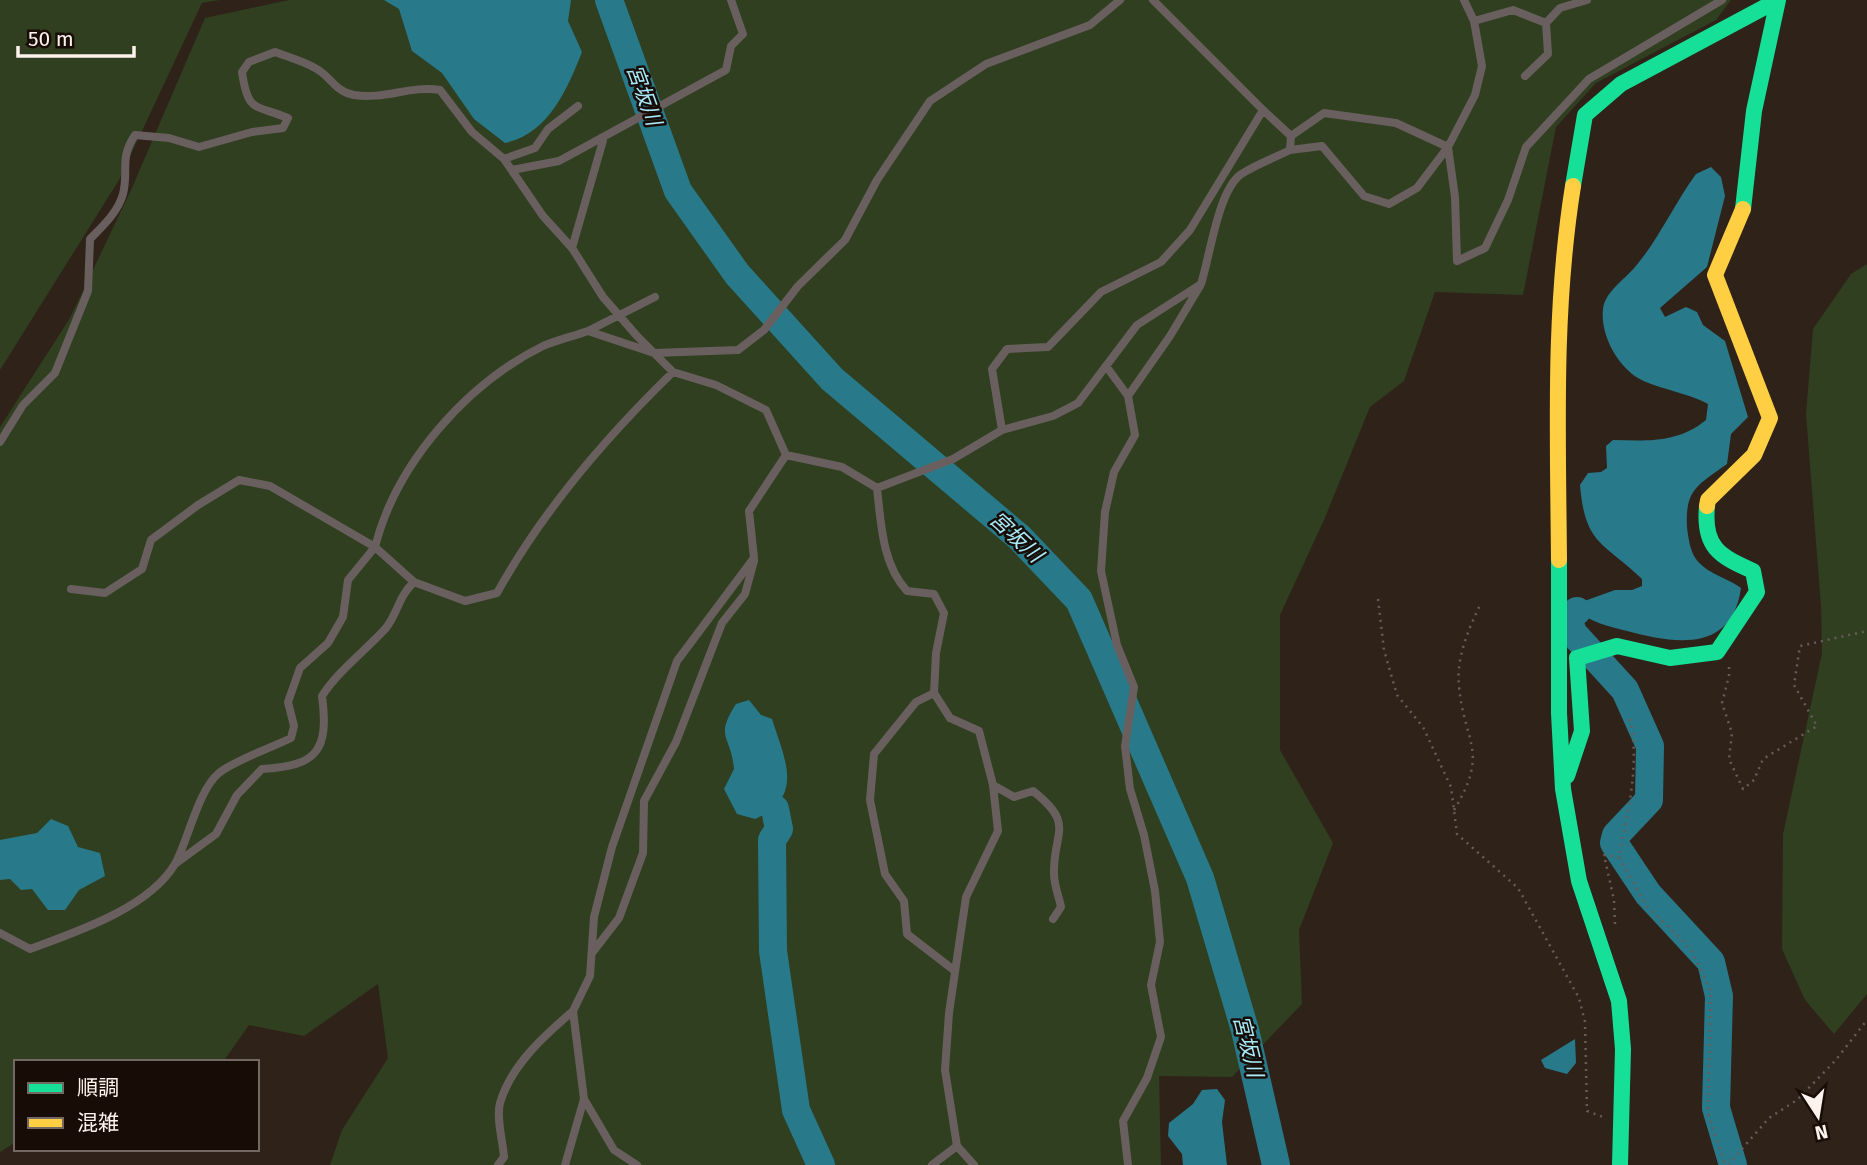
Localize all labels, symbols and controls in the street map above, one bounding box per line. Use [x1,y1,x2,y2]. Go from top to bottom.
scale bar [18,14,133,58]
text: 50 m [28,26,74,52]
water label: 宮坂川 [621,61,668,131]
water label: 宮坂川 [984,506,1049,569]
water label: 宮坂川 [1228,1012,1269,1082]
legend [14,1060,259,1151]
text: 順調 [77,1075,119,1101]
north arrow [1783,1081,1853,1151]
text: 混雑 [77,1110,119,1136]
text: N [1813,1120,1830,1145]

